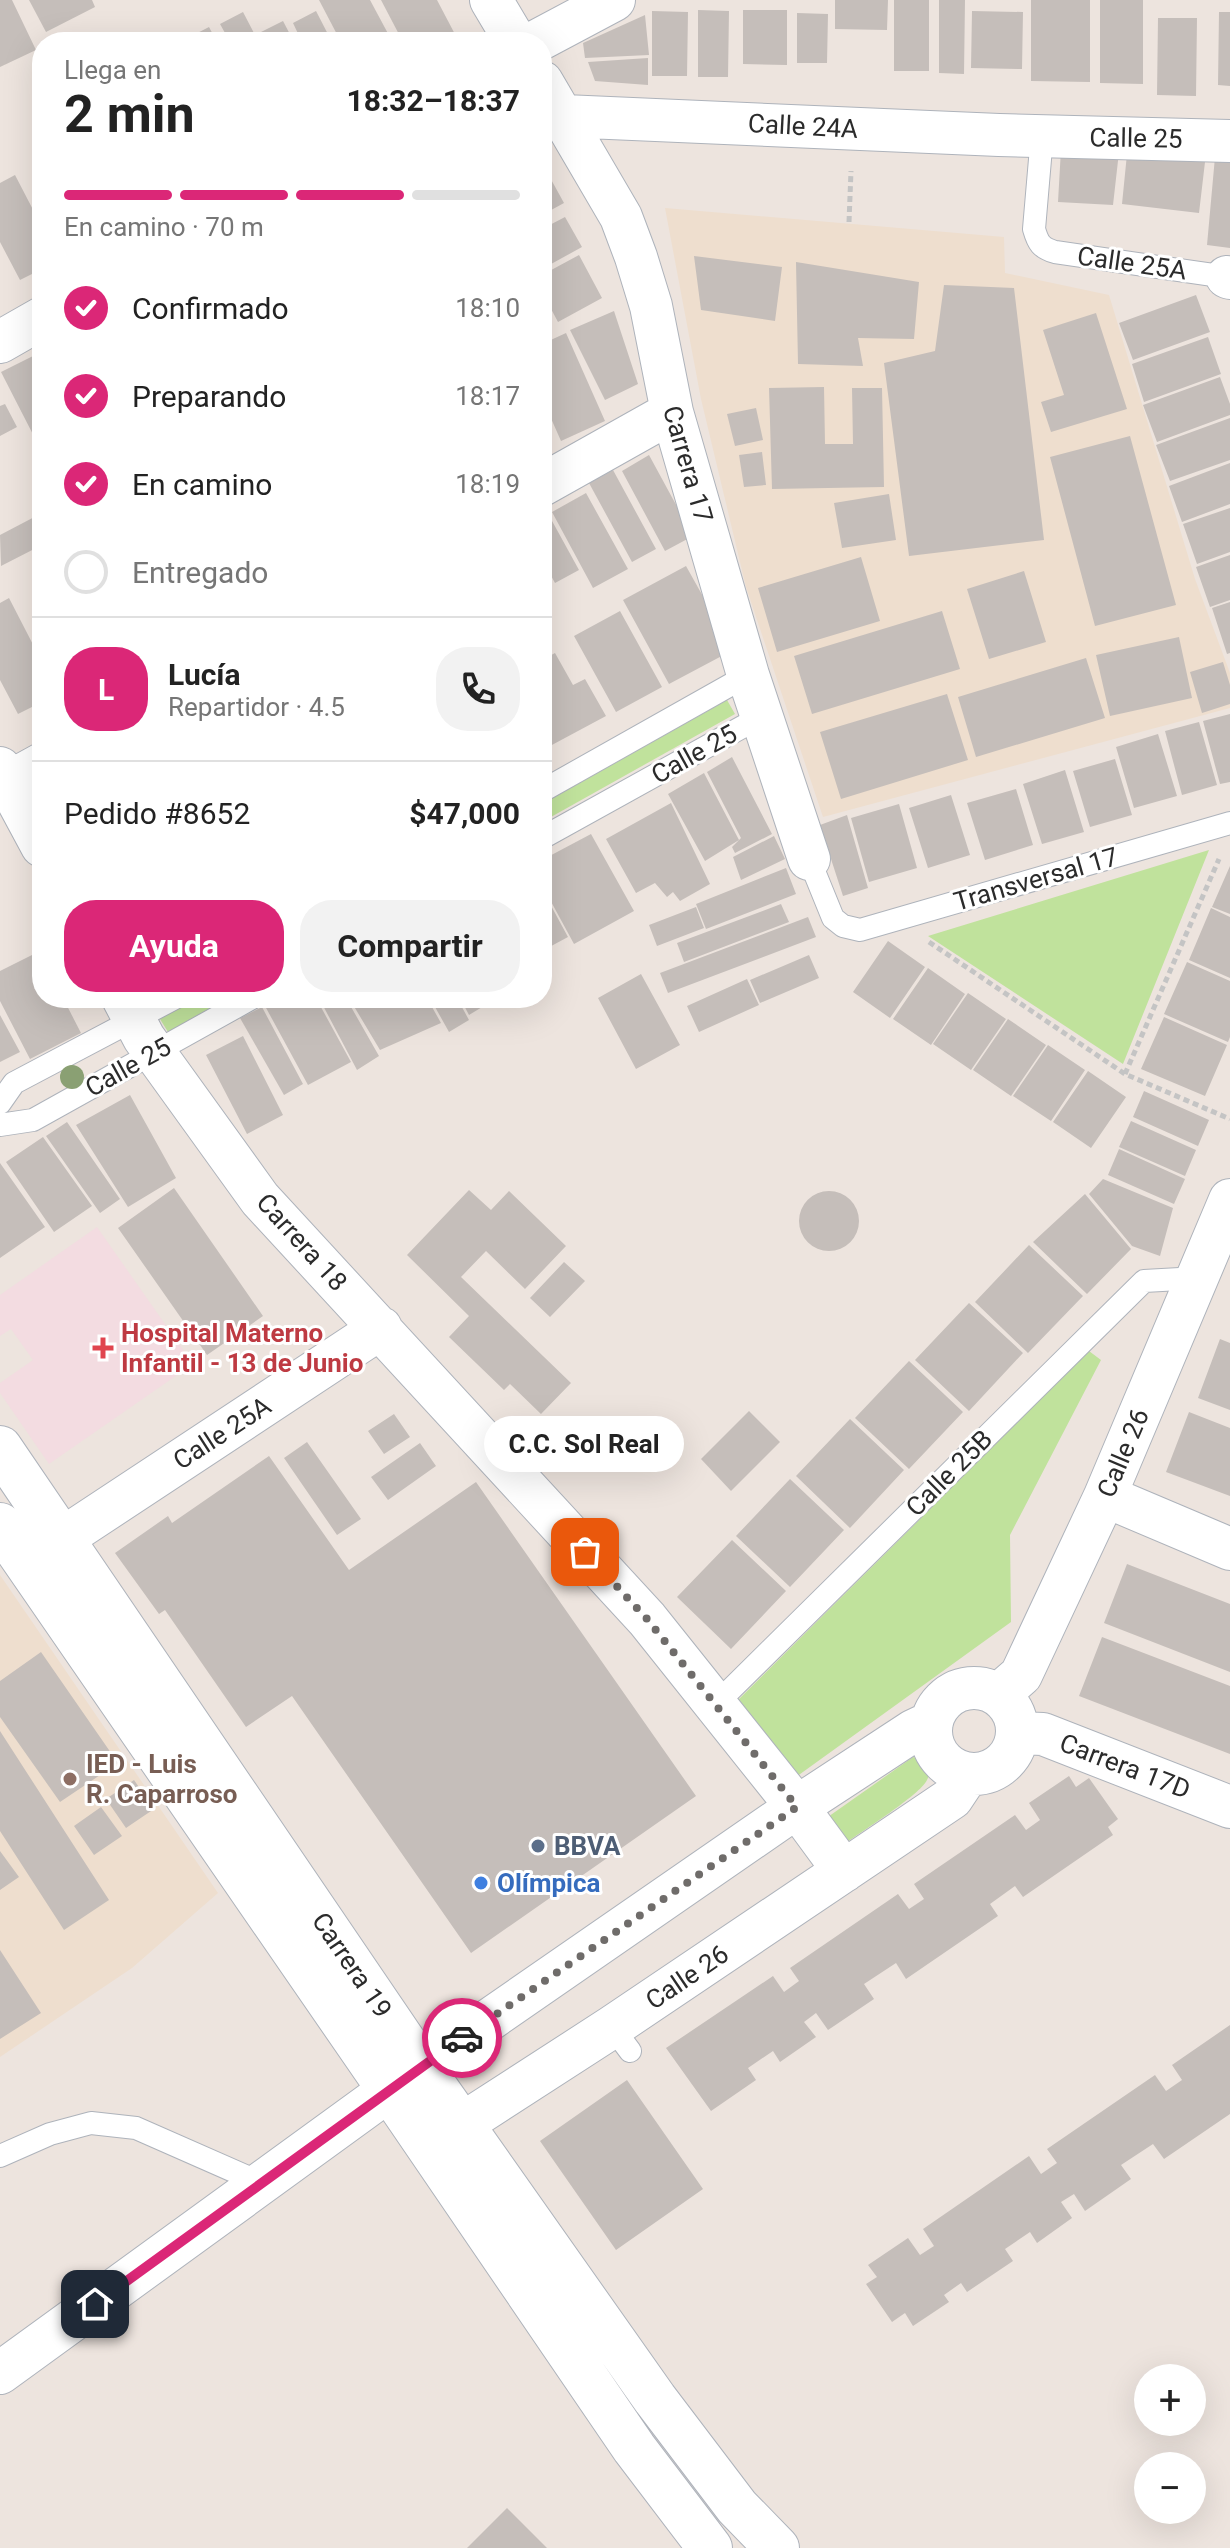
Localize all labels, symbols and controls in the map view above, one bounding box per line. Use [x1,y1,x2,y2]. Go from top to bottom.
text: Llega en [64,55,161,85]
text: 18:32–18:37 [346,83,520,118]
text: 2 min [64,84,195,145]
street label: Calle 24A [747,108,859,144]
street label: Calle 25 [1089,122,1183,154]
text: En camino · 70 m [64,212,264,242]
street label: Calle 25A [1075,240,1189,286]
icon: check [64,286,108,330]
text: Confirmado [132,291,289,326]
text: 18:10 [455,293,520,323]
icon: check [64,374,108,418]
text: Preparando [132,379,286,414]
text: 18:17 [455,381,520,411]
street label: Carrera 17 [657,402,719,526]
icon: check [64,462,108,506]
text: En camino [132,467,272,502]
text: 18:19 [455,469,520,499]
text: Entregado [132,555,268,590]
button: phone [436,647,520,731]
text: Lucía [168,657,241,692]
text: L [98,672,114,707]
text: Repartidor · 4.5 [168,692,345,722]
street label: Calle 25 [646,718,742,790]
text: Pedido #8652 [64,796,250,831]
text: $47,000 [409,796,520,831]
street label: Transversal 17 [950,841,1122,917]
button: Ayuda [64,900,284,992]
button: Compartir [300,900,520,992]
street label: Calle 25 [80,1031,176,1103]
street label: Carrera 18 [251,1187,353,1297]
place label: Hospital Materno Infantil - 13 de Junio [121,1318,363,1378]
marker: Hospital Materno Infantil - 13 de Junio [92,1337,114,1359]
street label: Calle 25A [168,1390,276,1476]
street label: Calle 26 [1091,1404,1155,1502]
callout: C.C. Sol Real [485,1416,685,1472]
street label: Calle 25B [900,1424,998,1522]
text: C.C. Sol Real [508,1429,660,1459]
pin [551,1518,619,1586]
icon: bag [563,1530,607,1574]
street label: Carrera 17D [1055,1727,1195,1805]
place label: IED - Luis R. Caparroso [86,1749,237,1809]
marker: IED - Luis R. Caparroso [61,1770,79,1788]
place label: BBVA [554,1831,621,1861]
marker: BBVA [529,1837,547,1855]
place label: Olímpica [497,1868,600,1898]
marker: Olímpica [472,1874,490,1892]
street label: Carrera 19 [306,1907,398,2023]
street label: Calle 26 [640,1939,734,2015]
courier [422,1998,502,2078]
icon: car [440,2016,484,2060]
pin [61,2270,129,2338]
icon: home [73,2282,117,2326]
map controls [1134,2364,1206,2524]
button: + [1134,2364,1206,2436]
button: − [1134,2452,1206,2524]

